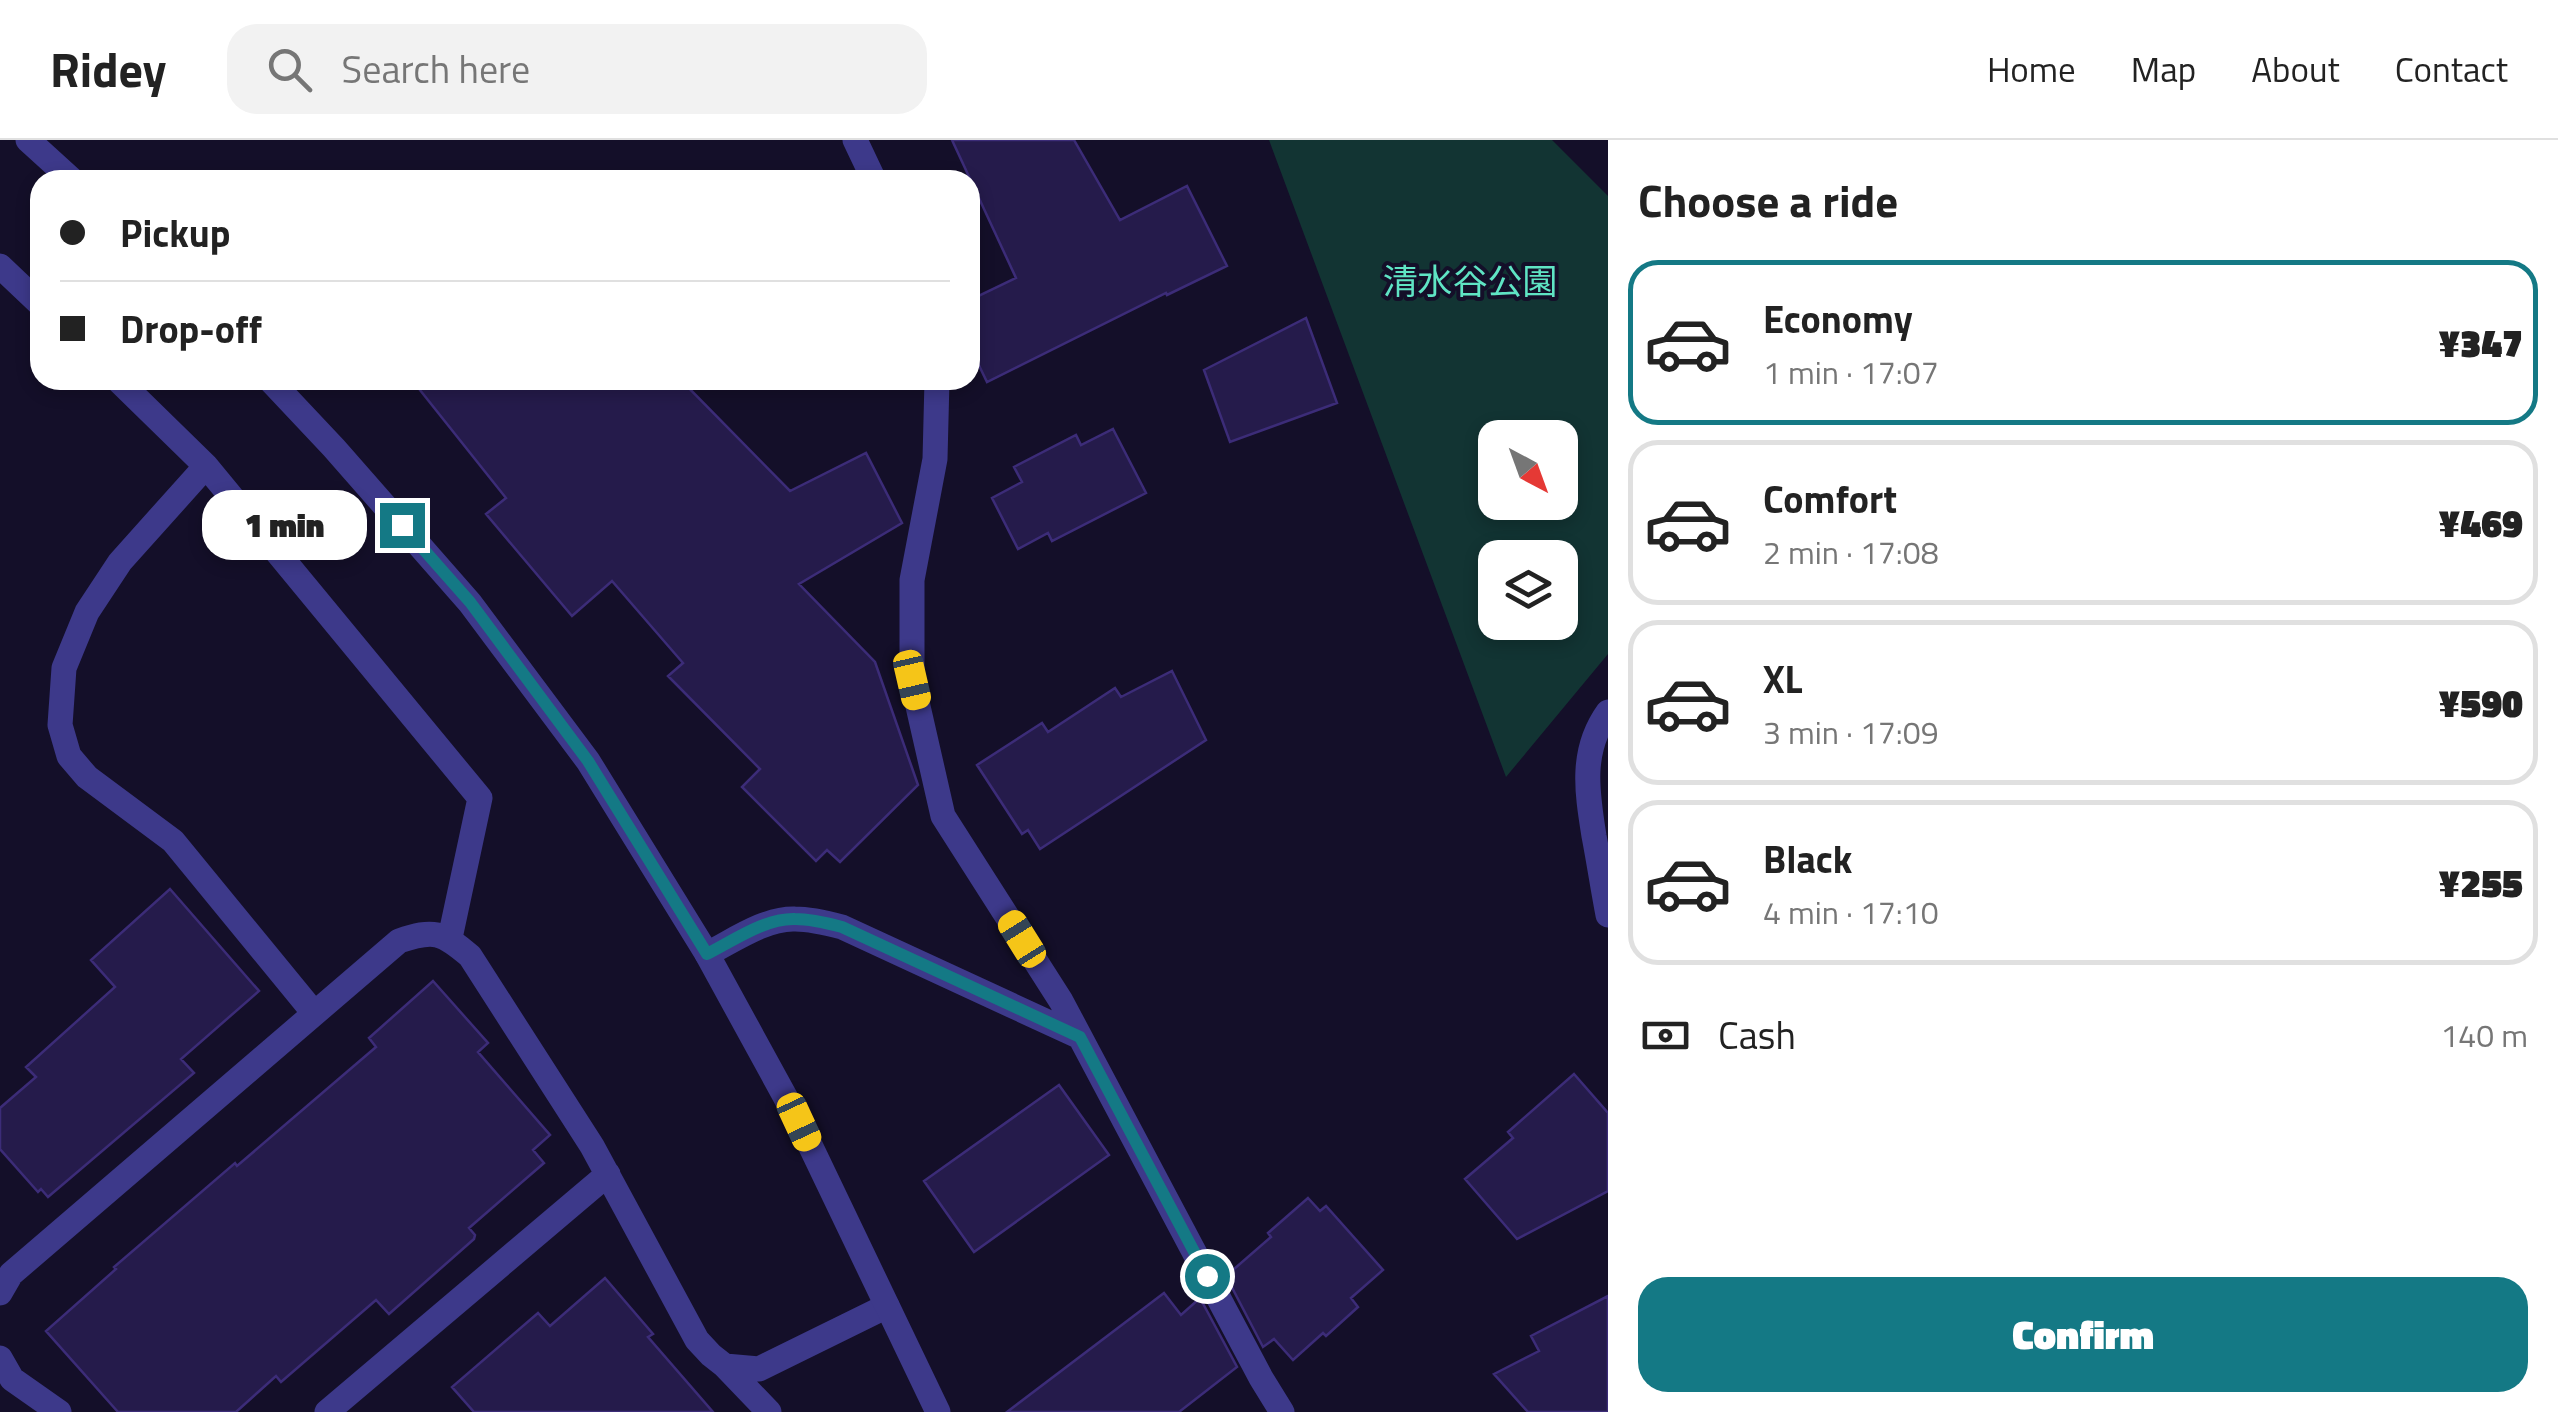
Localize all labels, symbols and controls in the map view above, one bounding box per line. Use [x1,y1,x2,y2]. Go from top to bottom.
search box [227,24,927,114]
text: Ridey [50,33,167,106]
text: Search here [342,40,530,98]
icon: search [262,42,317,97]
text: Home [1987,42,2076,96]
text: Map [2131,42,2196,96]
text: About [2251,42,2340,96]
text: Contact [2395,42,2508,96]
text: Choose a ride [1638,166,1898,234]
text: Pickup [120,204,230,262]
park label: 清水谷公園 [1382,254,1558,308]
text: Economy [1763,290,1913,348]
icon: car [1643,298,1733,388]
text: Drop-off [120,300,262,358]
text: ¥347 [2438,314,2523,372]
text: 1 min · 17:07 [1763,348,1939,396]
north arrow [1478,420,1578,520]
map controls [1478,420,1578,640]
text: Comfort [1763,470,1897,528]
icon: car [1643,478,1733,568]
callout: 1 min [202,490,367,560]
text: ¥469 [2438,494,2523,552]
text: 1 min [245,501,324,549]
route end [380,503,425,548]
text: 2 min · 17:08 [1763,528,1939,576]
button: layers [1478,540,1578,640]
car [891,647,933,713]
text: XL [1763,650,1803,708]
icon: car [1643,658,1733,748]
text: ¥590 [2438,674,2523,732]
text: 3 min · 17:09 [1763,708,1939,756]
text: Black [1763,830,1852,888]
icon: car [1643,838,1733,928]
text: ¥255 [2438,854,2523,912]
text: 4 min · 17:10 [1763,888,1939,936]
car [993,906,1051,972]
text: Cash [1718,1006,1796,1064]
icon: cash [1638,1008,1693,1063]
text: 140 m [2440,1011,2528,1059]
car [773,1088,825,1156]
route start [1185,1254,1230,1299]
button: Confirm [1638,1277,2528,1392]

